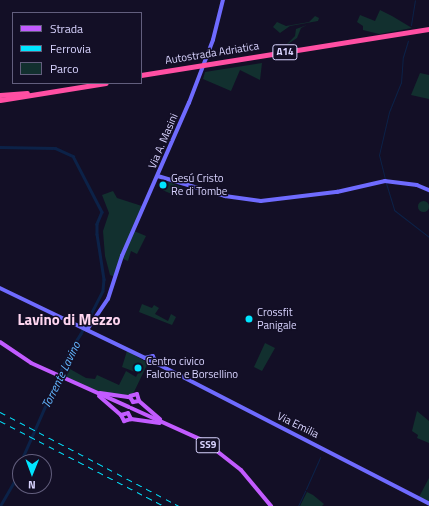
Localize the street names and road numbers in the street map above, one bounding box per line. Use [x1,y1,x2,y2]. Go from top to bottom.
street label: Autostrada Adriatica [164,39,260,67]
road number: A14 [272,44,298,60]
street label: Via A. Masini [145,111,181,171]
street label: Via Emilia [275,409,321,441]
road number: SS9 [195,437,221,453]

